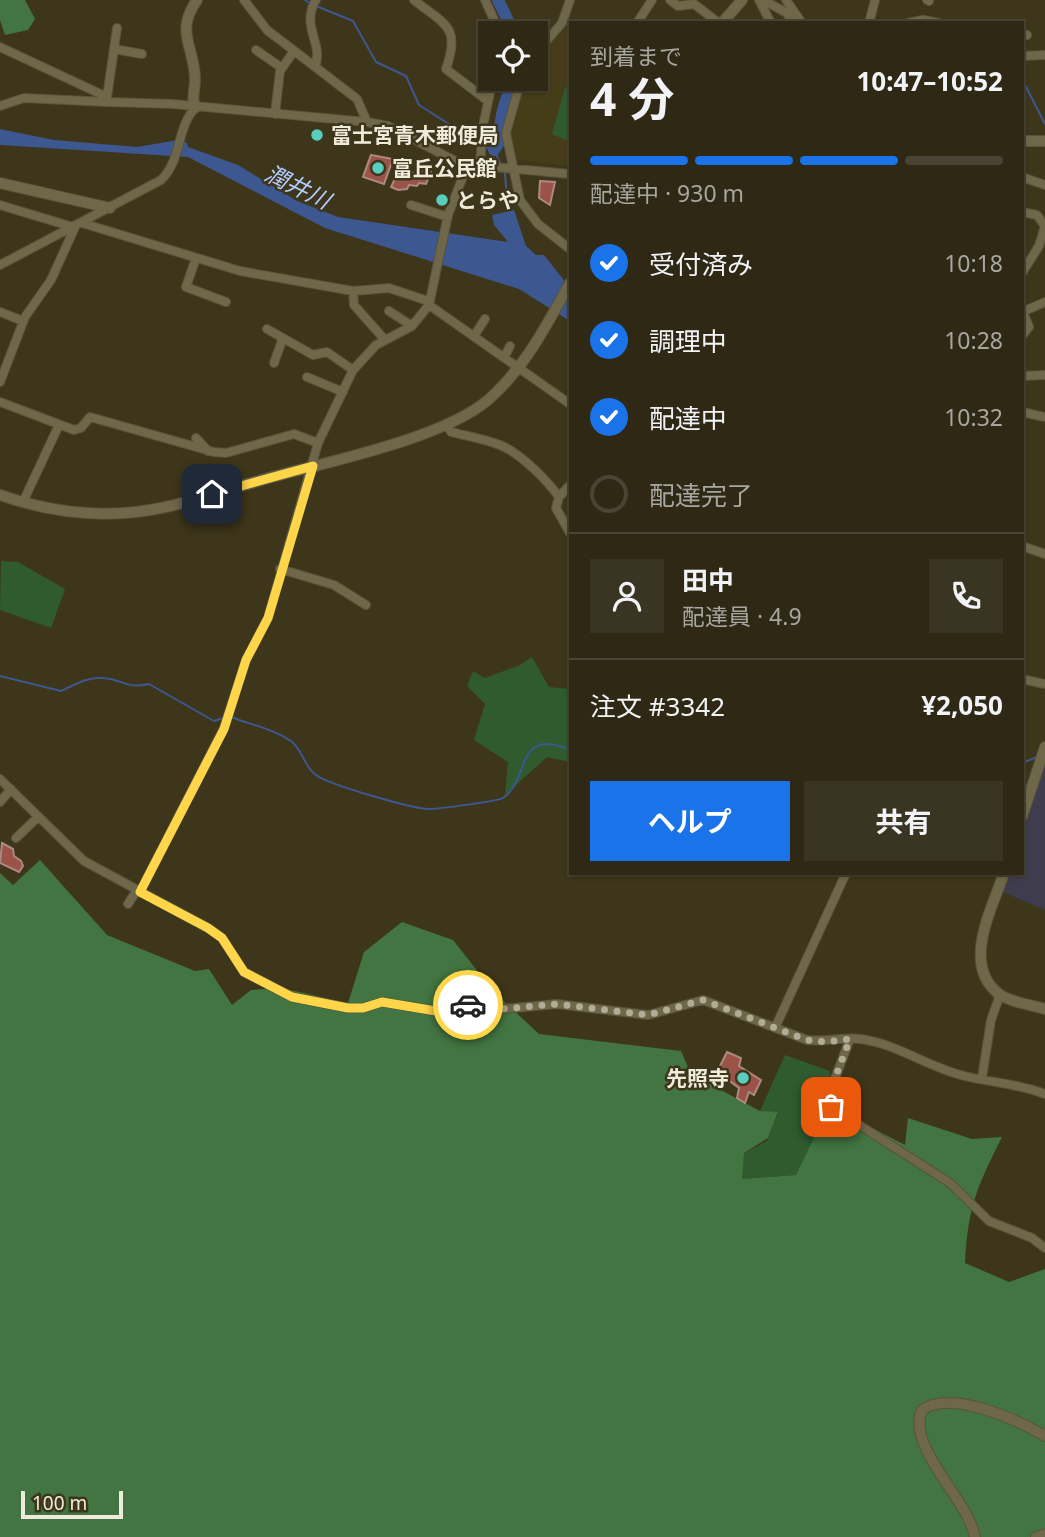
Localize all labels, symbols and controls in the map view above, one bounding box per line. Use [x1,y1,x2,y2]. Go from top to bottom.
map controls [478,21,548,91]
button: locate [478,21,548,91]
text: 到着まで [590,40,682,72]
text: 10:47–10:52 [856,63,1003,99]
text: 4 分 [590,67,674,129]
place label: 富士宮青木郵便局 [331,121,499,149]
marker: 富士宮青木郵便局 [309,127,325,143]
place label: 富丘公民館 [392,154,497,182]
water label: 潤井川 [260,156,339,217]
marker: 富丘公民館 [370,160,386,176]
text: 配達中 · 930 m [590,177,744,209]
place label: とらや [456,186,519,214]
marker: とらや [434,192,450,208]
icon: check [590,244,628,282]
text: 受付済み [649,246,753,282]
text: 10:18 [944,247,1003,279]
icon: check [590,321,628,359]
text: 調理中 [649,323,727,359]
text: 10:28 [944,324,1003,356]
icon: check [590,398,628,436]
text: 配達中 [649,400,727,436]
text: 10:32 [944,401,1003,433]
pin [182,464,242,524]
icon: home [193,475,231,513]
text: 配達完了 [649,477,753,513]
button: person [590,559,664,633]
button: phone [929,559,1003,633]
text: 田中 [682,562,734,598]
text: 配達員 · 4.9 [682,600,802,632]
text: ¥2,050 [921,687,1003,723]
text: 注文 #3342 [590,688,725,724]
button: ヘルプ [590,781,790,861]
button: 共有 [804,781,1003,861]
courier [433,970,503,1040]
icon: car [449,986,487,1024]
place label: 先照寺 [666,1064,729,1092]
marker: 先照寺 [735,1070,751,1086]
pin [801,1077,861,1137]
icon: bag [812,1088,850,1126]
scale bar [21,1488,122,1520]
text: 100 m [32,1490,87,1516]

